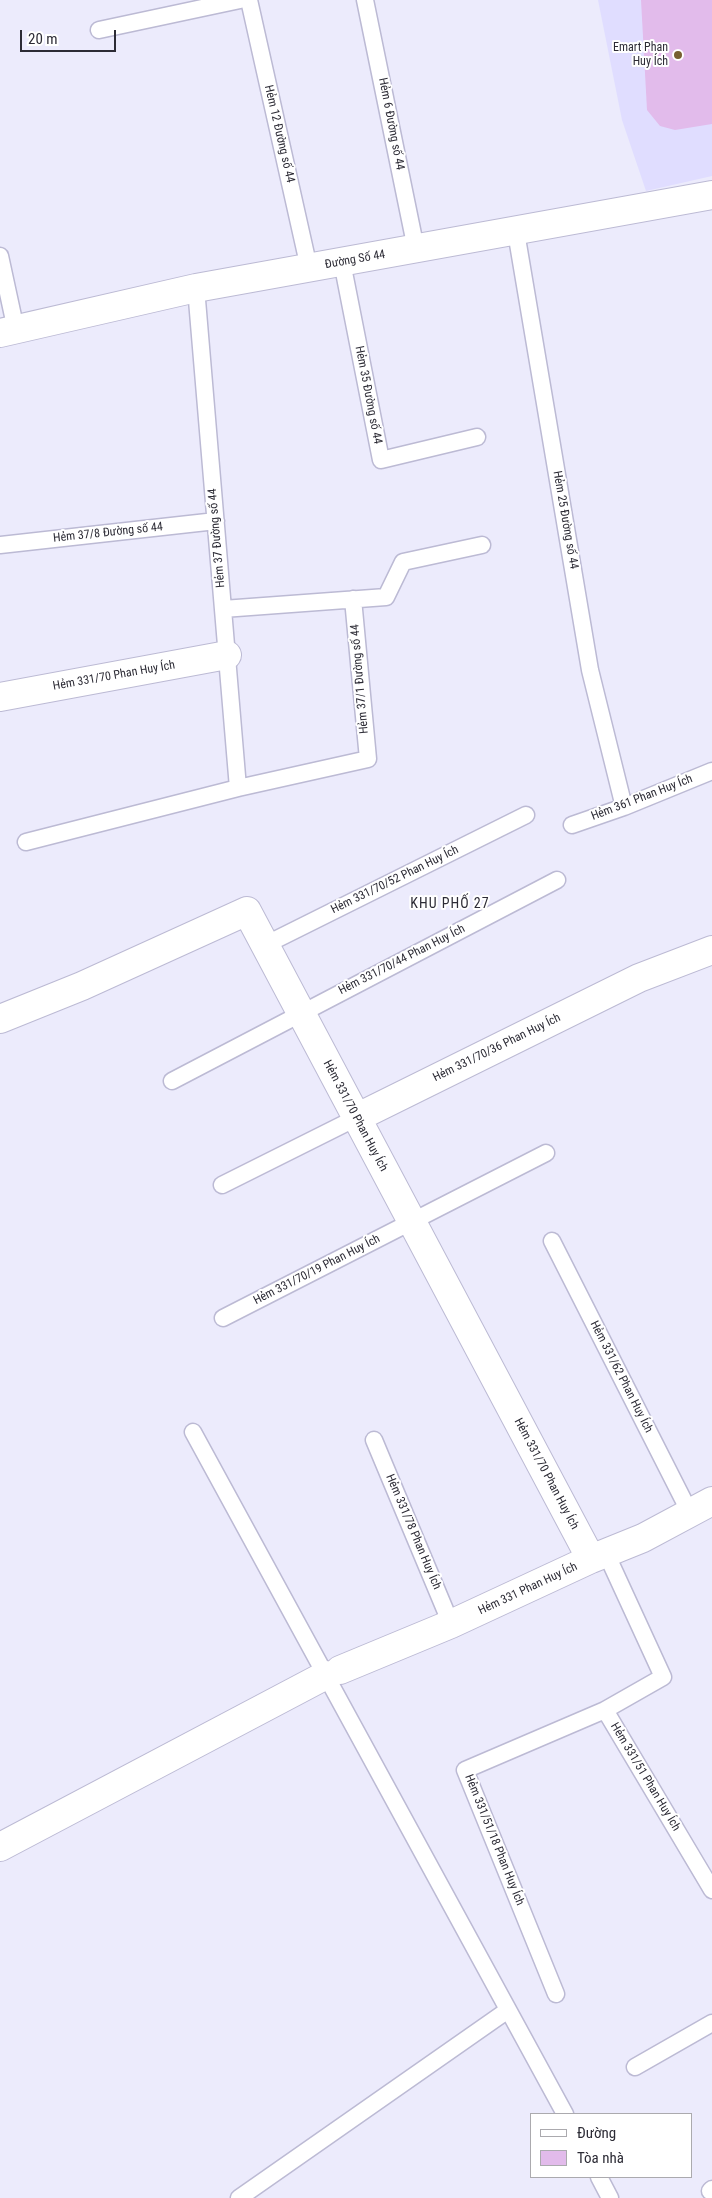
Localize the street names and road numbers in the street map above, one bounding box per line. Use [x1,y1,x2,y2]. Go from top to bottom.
street label: Hẻm 6 Đường số 44 [375,77,407,171]
street label: Hẻm 12 Đường số 44 [261,84,297,184]
street label: Đường Số 44 [324,248,386,272]
street label: Hẻm 35 Đường số 44 [351,345,385,445]
street label: Hẻm 25 Đường số 44 [549,470,581,570]
street label: Hẻm 37 Đường số 44 [205,488,229,588]
street label: Hẻm 37/8 Đường số 44 [53,520,163,546]
street label: Hẻm 37/1 Đường số 44 [348,624,372,734]
street label: Hẻm 331/70 Phan Huy Ích [52,658,176,694]
street label: Hẻm 361 Phan Huy Ích [589,772,695,824]
street label: Hẻm 331/70/52 Phan Huy Ích [329,843,461,917]
street label: Hẻm 331/70/44 Phan Huy Ích [336,922,468,998]
street label: Hẻm 331/70/36 Phan Huy Ích [431,1011,563,1085]
street label: Hẻm 331/70 Phan Huy Ích [320,1058,390,1174]
street label: Hẻm 331/70/19 Phan Huy Ích [251,1232,383,1308]
street label: Hẻm 331/62 Phan Huy Ích [586,1319,656,1435]
street label: Hẻm 331/70 Phan Huy Ích [511,1416,581,1532]
street label: Hẻm 331/78 Phan Huy Ích [382,1472,444,1592]
street label: Hẻm 331 Phan Huy Ích [476,1560,580,1618]
street label: Hẻm 331/51 Phan Huy Ích [607,1720,683,1834]
street label: Hẻm 331/51/18 Phan Huy Ích [461,1772,527,1908]

